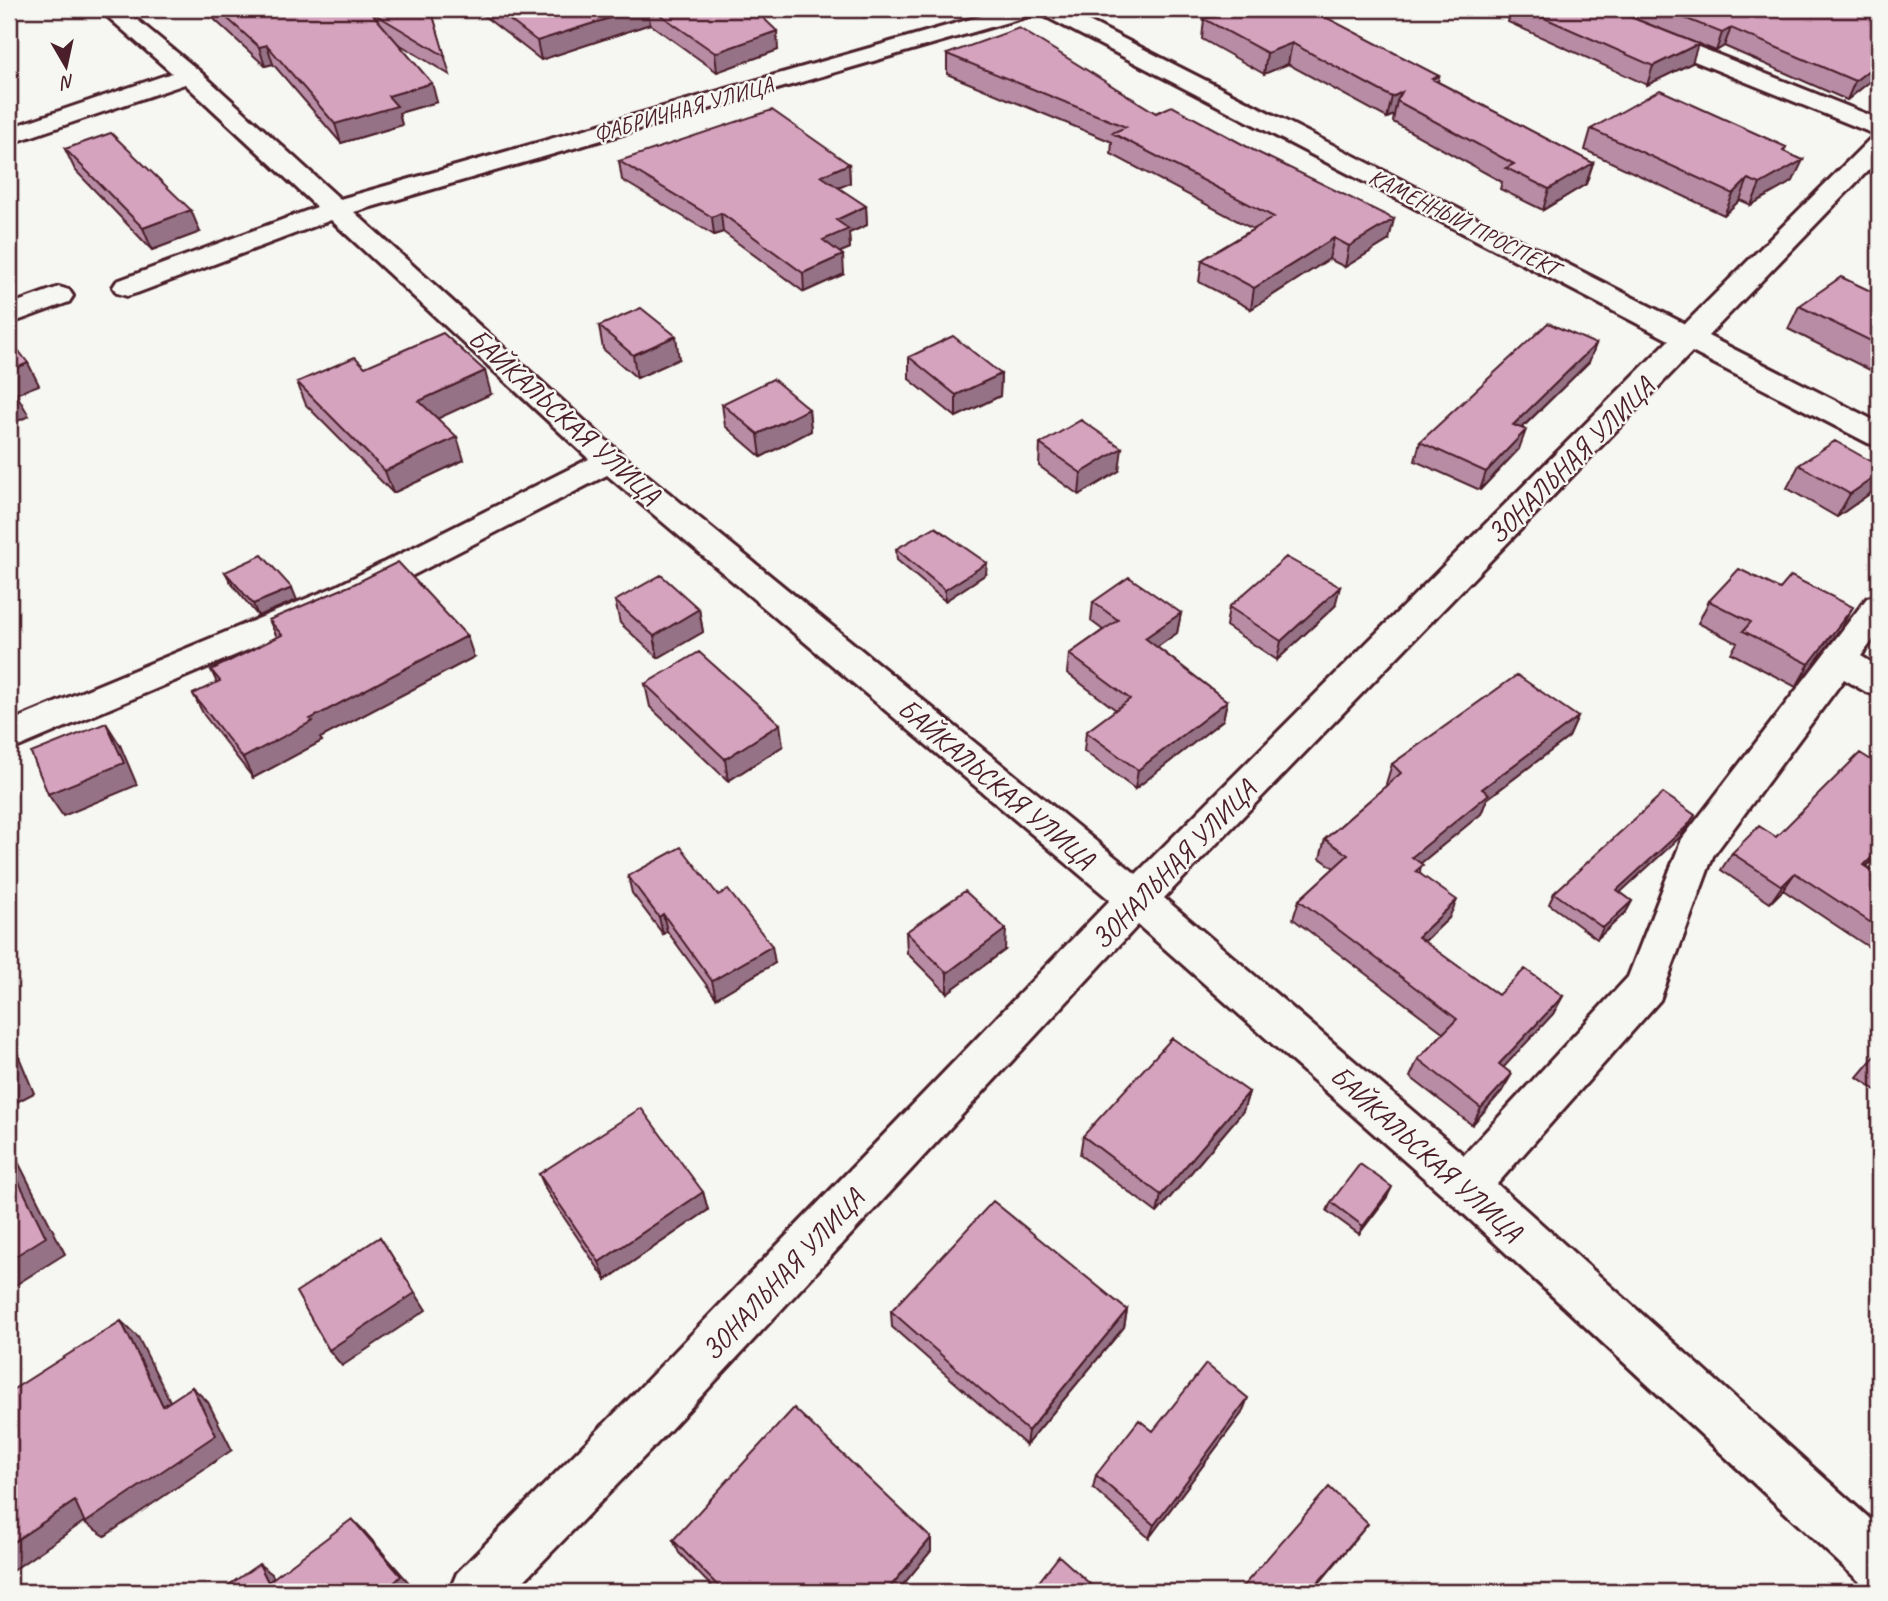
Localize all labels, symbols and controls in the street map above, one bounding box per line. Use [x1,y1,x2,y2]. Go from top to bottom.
north arrow [32,32,102,102]
text: N [58,69,76,95]
street label: ФАБРИЧНАЯ УЛИЦА [590,70,778,149]
street label: КАМЕННЫЙ ПРОСПЕКТ [1364,162,1568,285]
street label: БАЙКАЛЬСКАЯ УЛИЦА [461,321,669,513]
street label: ЗОНАЛЬНАЯ УЛИЦА [1480,368,1663,551]
street label: БАЙКАЛЬСКАЯ УЛИЦА [891,691,1103,877]
street label: ЗОНАЛЬНАЯ УЛИЦА [1084,771,1264,956]
street label: БАЙКАЛЬСКАЯ УЛИЦА [1323,1058,1531,1250]
street label: ЗОНАЛЬНАЯ УЛИЦА [694,1180,872,1367]

